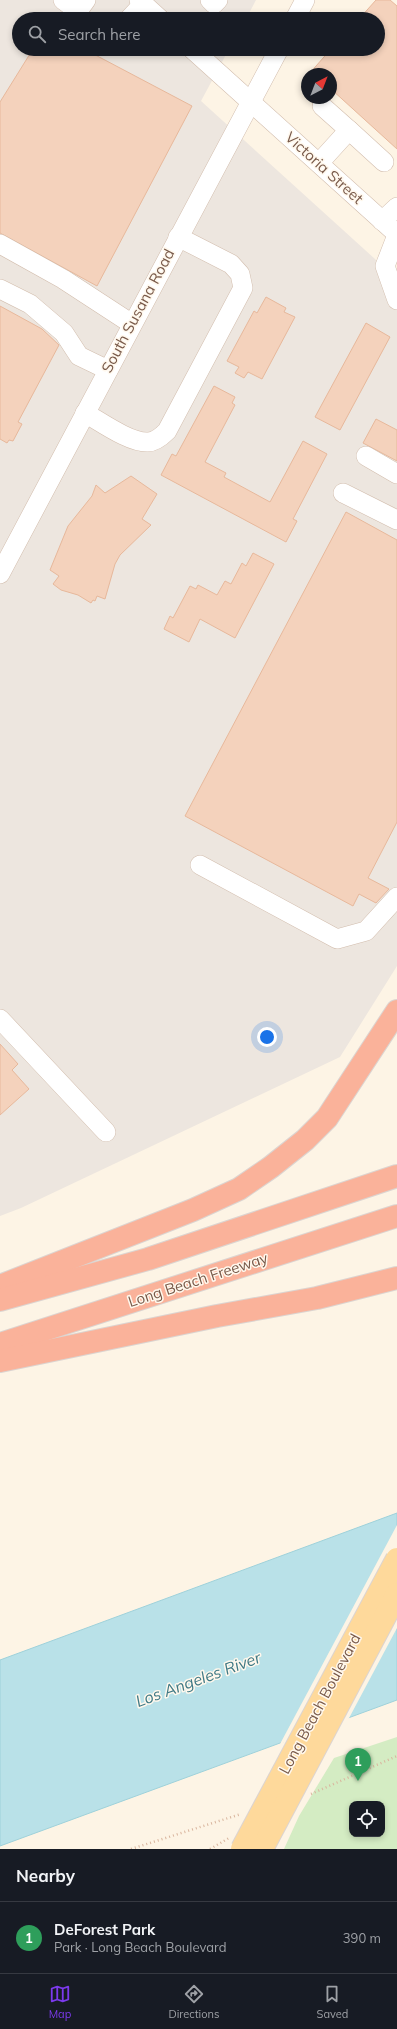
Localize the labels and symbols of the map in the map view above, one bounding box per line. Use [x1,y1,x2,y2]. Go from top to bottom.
north arrow [301,68,337,104]
street label: Victoria Street [281,128,367,208]
street label: South Susana Road [97,246,178,376]
your location [257,1027,277,1047]
street label: Long Beach Freeway [126,1248,270,1311]
street label: Long Beach Boulevard [275,1630,365,1777]
water label: Los Angeles River [133,1647,264,1711]
pin: 1 [345,1748,371,1781]

